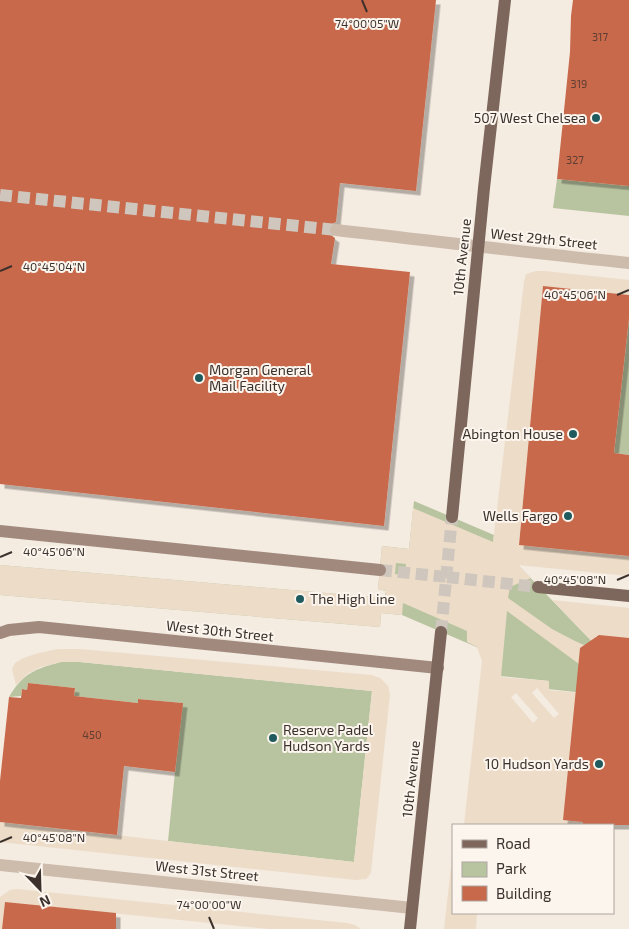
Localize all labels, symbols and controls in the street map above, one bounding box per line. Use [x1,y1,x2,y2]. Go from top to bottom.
text: 74°00'05"W [335,16,399,30]
house number: 317 [592,30,608,43]
house number: 319 [571,77,587,90]
place label: 507 West Chelsea [474,109,586,126]
marker: 507 West Chelsea [590,112,602,124]
house number: 327 [566,153,584,166]
street label: 10th Avenue [449,218,474,296]
street label: West 29th Street [490,224,598,253]
text: 40°45'04"N [23,259,85,273]
text: 40°45'06"N [544,287,606,301]
place label: Morgan General Mail Facility [209,361,312,394]
marker: Morgan General Mail Facility [193,372,205,384]
place label: Abington House [462,425,563,442]
marker: Abington House [567,428,579,440]
place label: Wells Fargo [483,507,558,524]
marker: Wells Fargo [562,510,574,522]
text: 40°45'06"N [23,544,85,558]
text: 40°45'08"N [544,572,606,586]
place label: The High Line [310,590,395,607]
marker: The High Line [294,593,306,605]
street label: West 30th Street [166,616,275,645]
place label: Reserve Padel Hudson Yards [283,721,374,754]
house number: 450 [82,728,102,741]
marker: Reserve Padel Hudson Yards [267,732,279,744]
street label: 10th Avenue [398,740,423,818]
place label: 10 Hudson Yards [485,755,589,772]
marker: 10 Hudson Yards [593,758,605,770]
legend [452,824,614,914]
text: 40°45'08"N [23,830,85,844]
text: Road [496,834,531,852]
street label: West 31st Street [154,857,260,884]
text: Park [496,859,527,877]
north arrow [15,864,65,914]
text: Building [496,884,552,902]
text: N [37,892,53,911]
text: 74°00'00"W [177,897,241,911]

